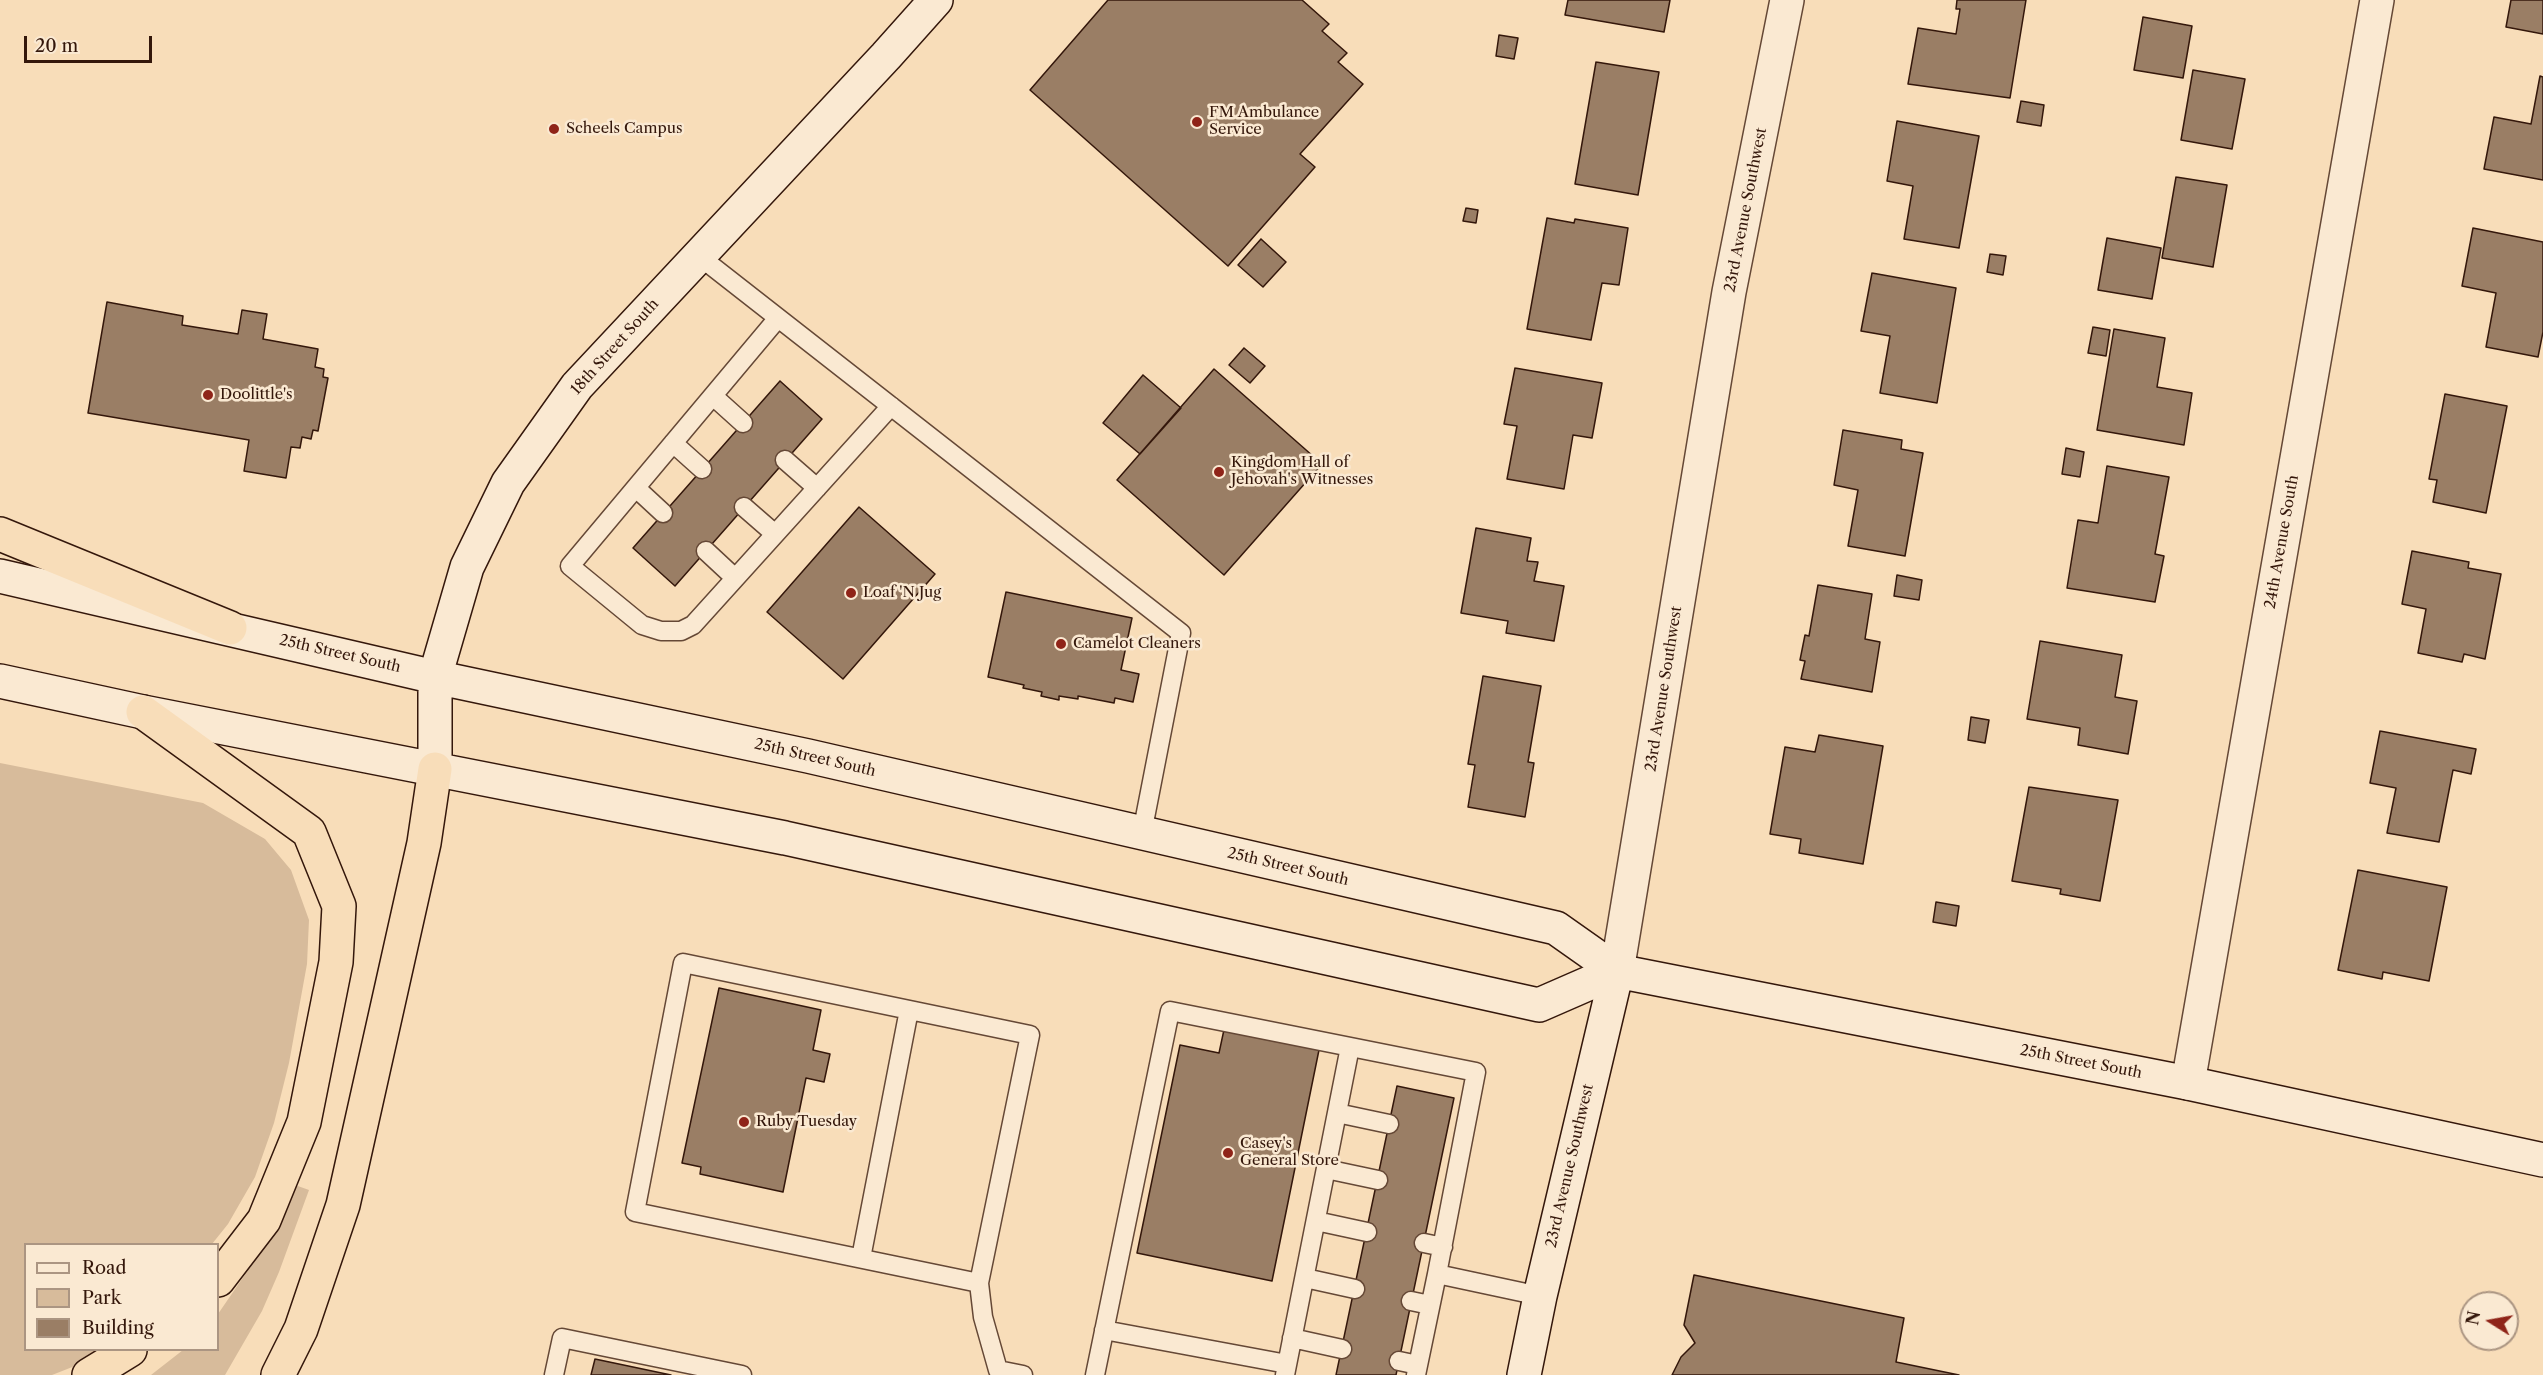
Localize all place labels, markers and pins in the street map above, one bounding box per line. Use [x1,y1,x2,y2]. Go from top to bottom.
place label: FM Ambulance Service [1209,104,1319,139]
marker: FM Ambulance Service [1190,115,1204,129]
place label: Scheels Campus [566,120,682,138]
marker: Scheels Campus [547,122,561,136]
place label: Doolittle's [220,386,293,404]
marker: Doolittle's [201,388,215,402]
place label: Kingdom Hall of Jehovah's Witnesses [1231,454,1373,489]
marker: Kingdom Hall of Jehovah's Witnesses [1212,465,1226,479]
place label: Loaf 'N Jug [863,584,941,602]
marker: Loaf 'N Jug [844,586,858,600]
place label: Camelot Cleaners [1073,635,1201,653]
marker: Camelot Cleaners [1054,637,1068,651]
place label: Ruby Tuesday [756,1113,857,1131]
marker: Ruby Tuesday [737,1115,751,1129]
place label: Casey's General Store [1240,1135,1339,1170]
marker: Casey's General Store [1221,1146,1235,1160]

